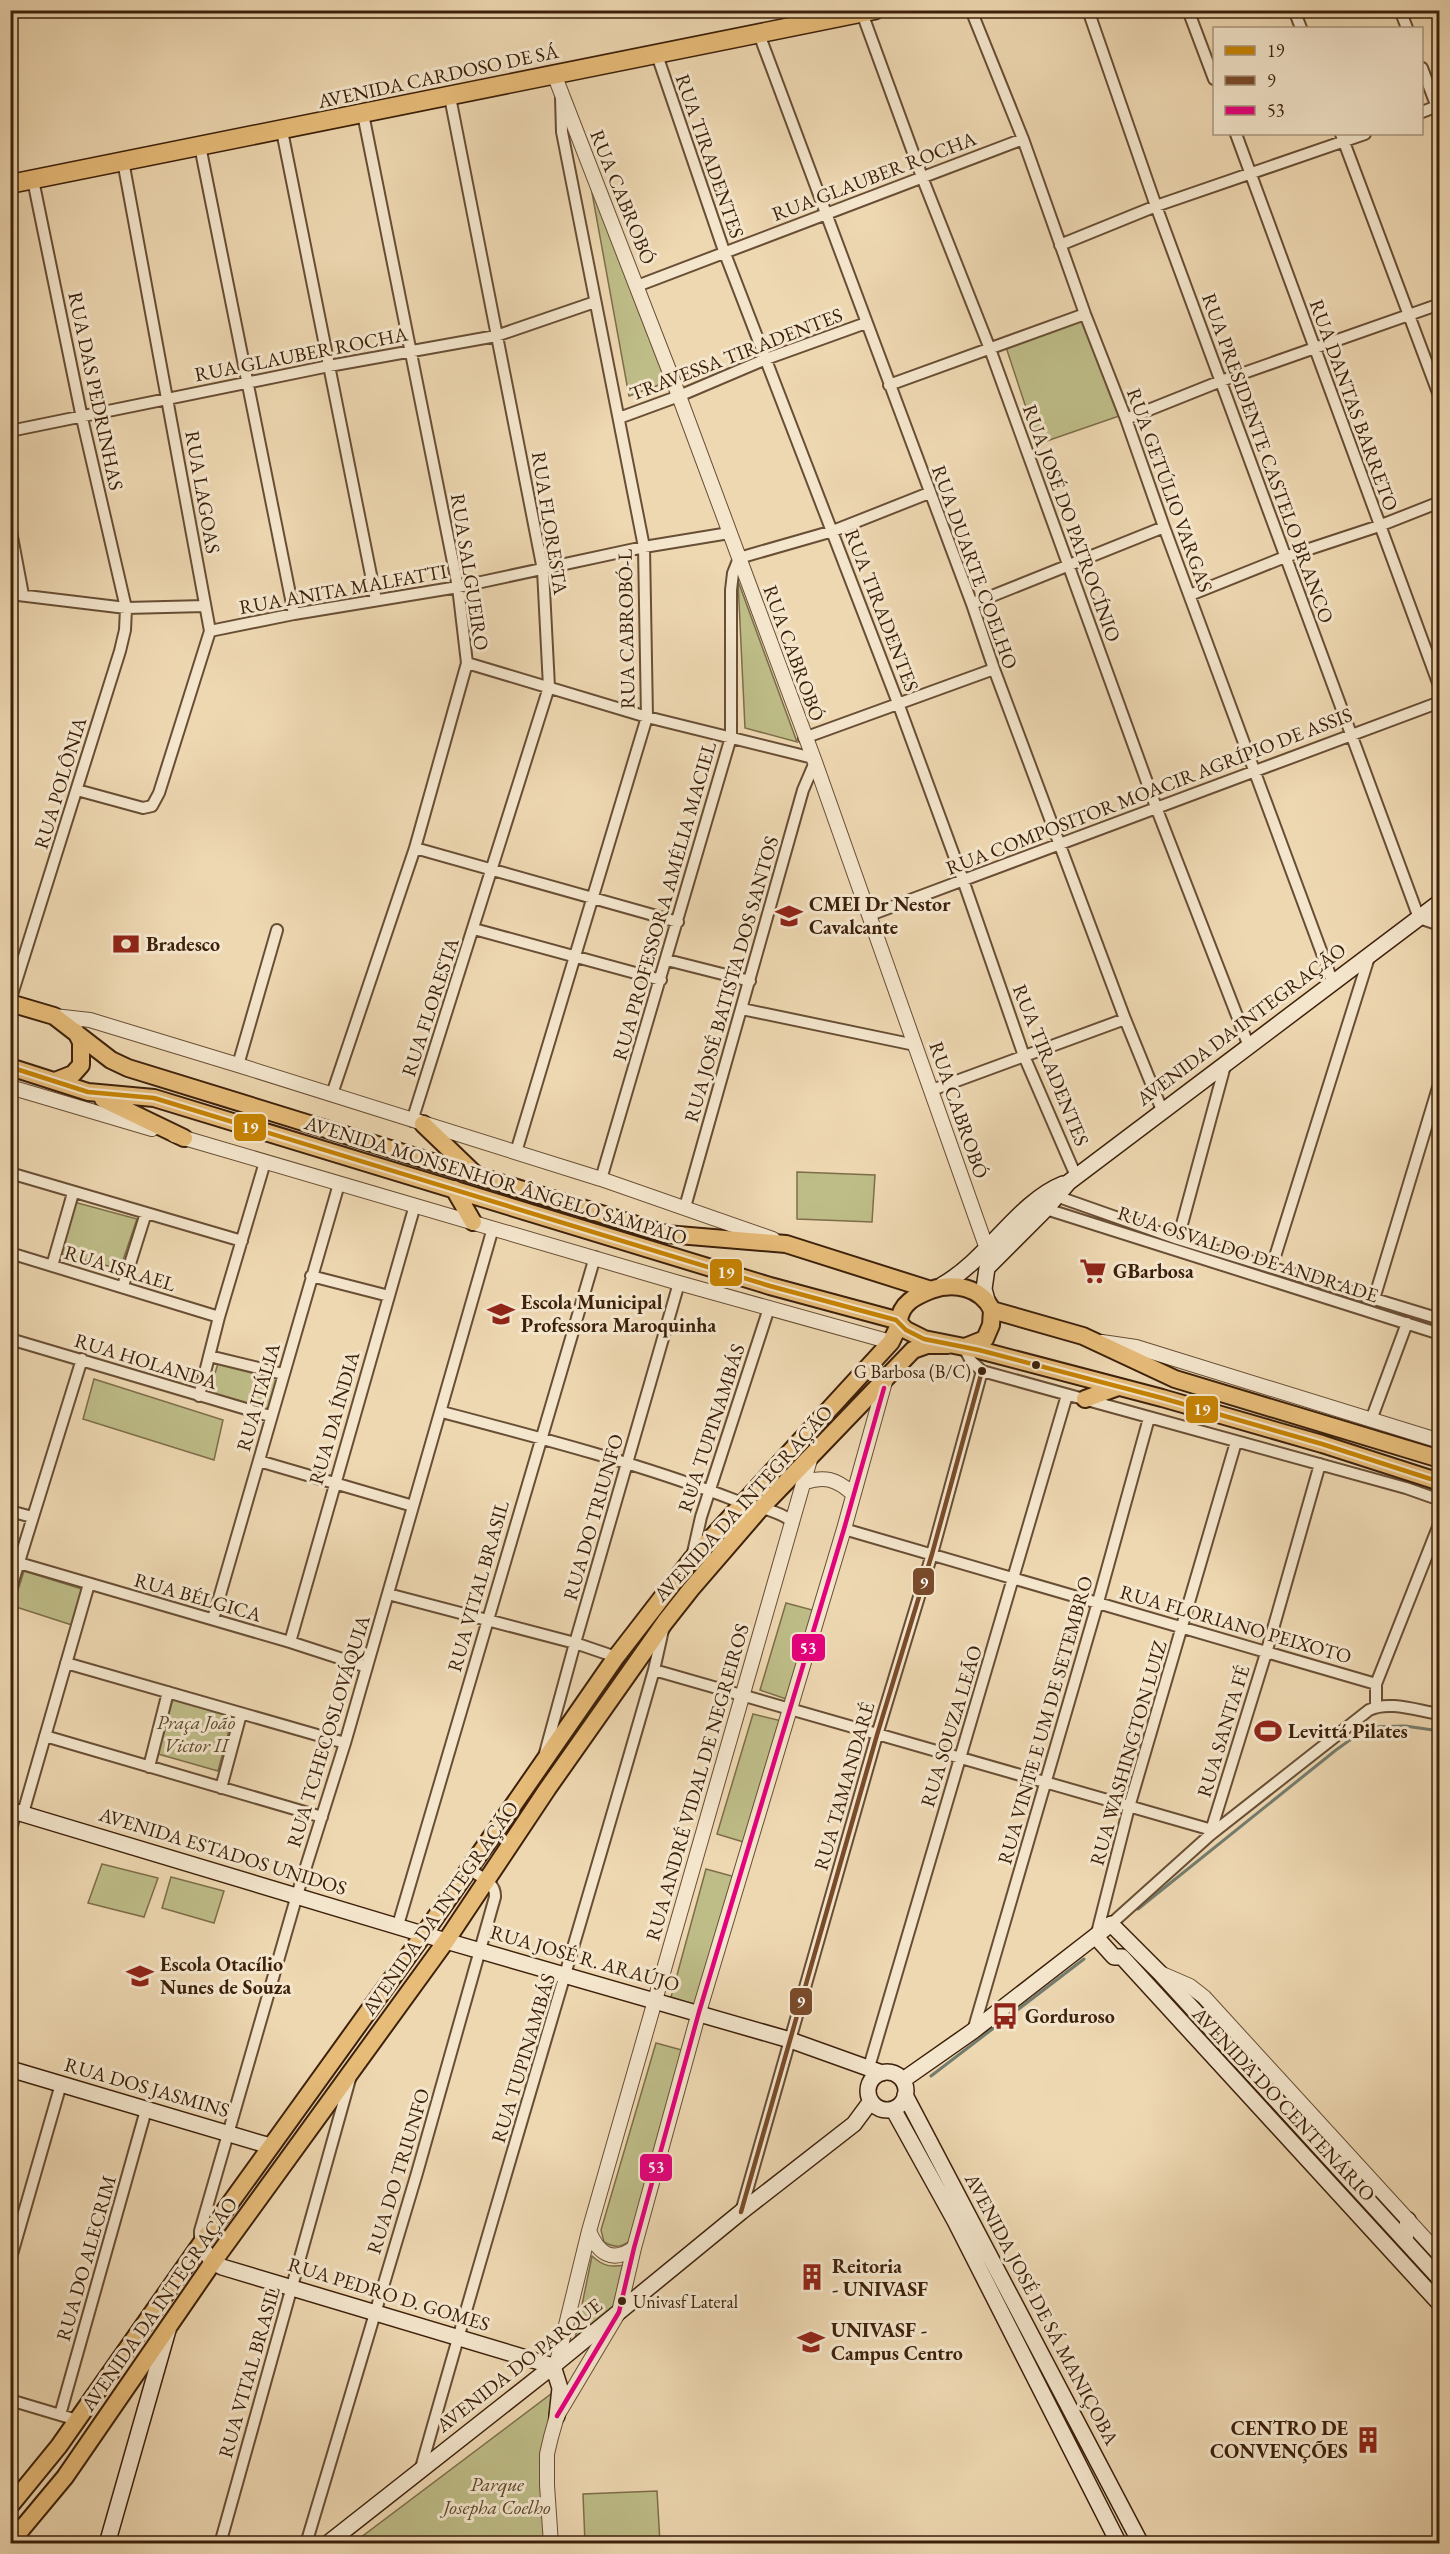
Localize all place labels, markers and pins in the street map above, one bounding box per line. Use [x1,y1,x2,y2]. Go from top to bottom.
place label: CMEI Dr Nestor Cavalcante [809,891,951,940]
school or university icon: CMEI Dr Nestor Cavalcante [774,901,804,931]
bank icon: Bradesco [111,929,141,959]
place label: Bradesco [146,931,220,957]
supermarket icon: GBarbosa [1078,1256,1108,1286]
place label: GBarbosa [1113,1258,1194,1284]
place label: Escola Municipal Professora Maroquinha [521,1289,716,1338]
school or university icon: Escola Municipal Professora Maroquinha [486,1299,516,1329]
unlabelled marker [1030,1359,1042,1371]
place label: G Barbosa (B/C) [854,1360,971,1383]
marker: G Barbosa (B/C) [976,1365,988,1377]
sports icon: Levittá Pilates [1253,1716,1283,1746]
place label: Levittá Pilates [1288,1718,1408,1744]
place label: Escola Otacílio Nunes de Souza [160,1951,292,2000]
school or university icon: Escola Otacílio Nunes de Souza [125,1961,155,1991]
bus stop icon: Gorduroso [990,2001,1020,2031]
place label: Gorduroso [1025,2003,1115,2029]
place label: Reitoria - UNIVASF [832,2253,928,2302]
building icon: Reitoria - UNIVASF [797,2262,827,2292]
place label: Univasf Lateral [633,2290,738,2313]
marker: Univasf Lateral [616,2295,628,2307]
place label: UNIVASF - Campus Centro [831,2317,963,2366]
school or university icon: UNIVASF - Campus Centro [796,2327,826,2357]
place label: CENTRO DE CONVENÇÕES [1210,2415,1348,2464]
building icon: CENTRO DE CONVENÇÕES [1353,2425,1383,2455]

